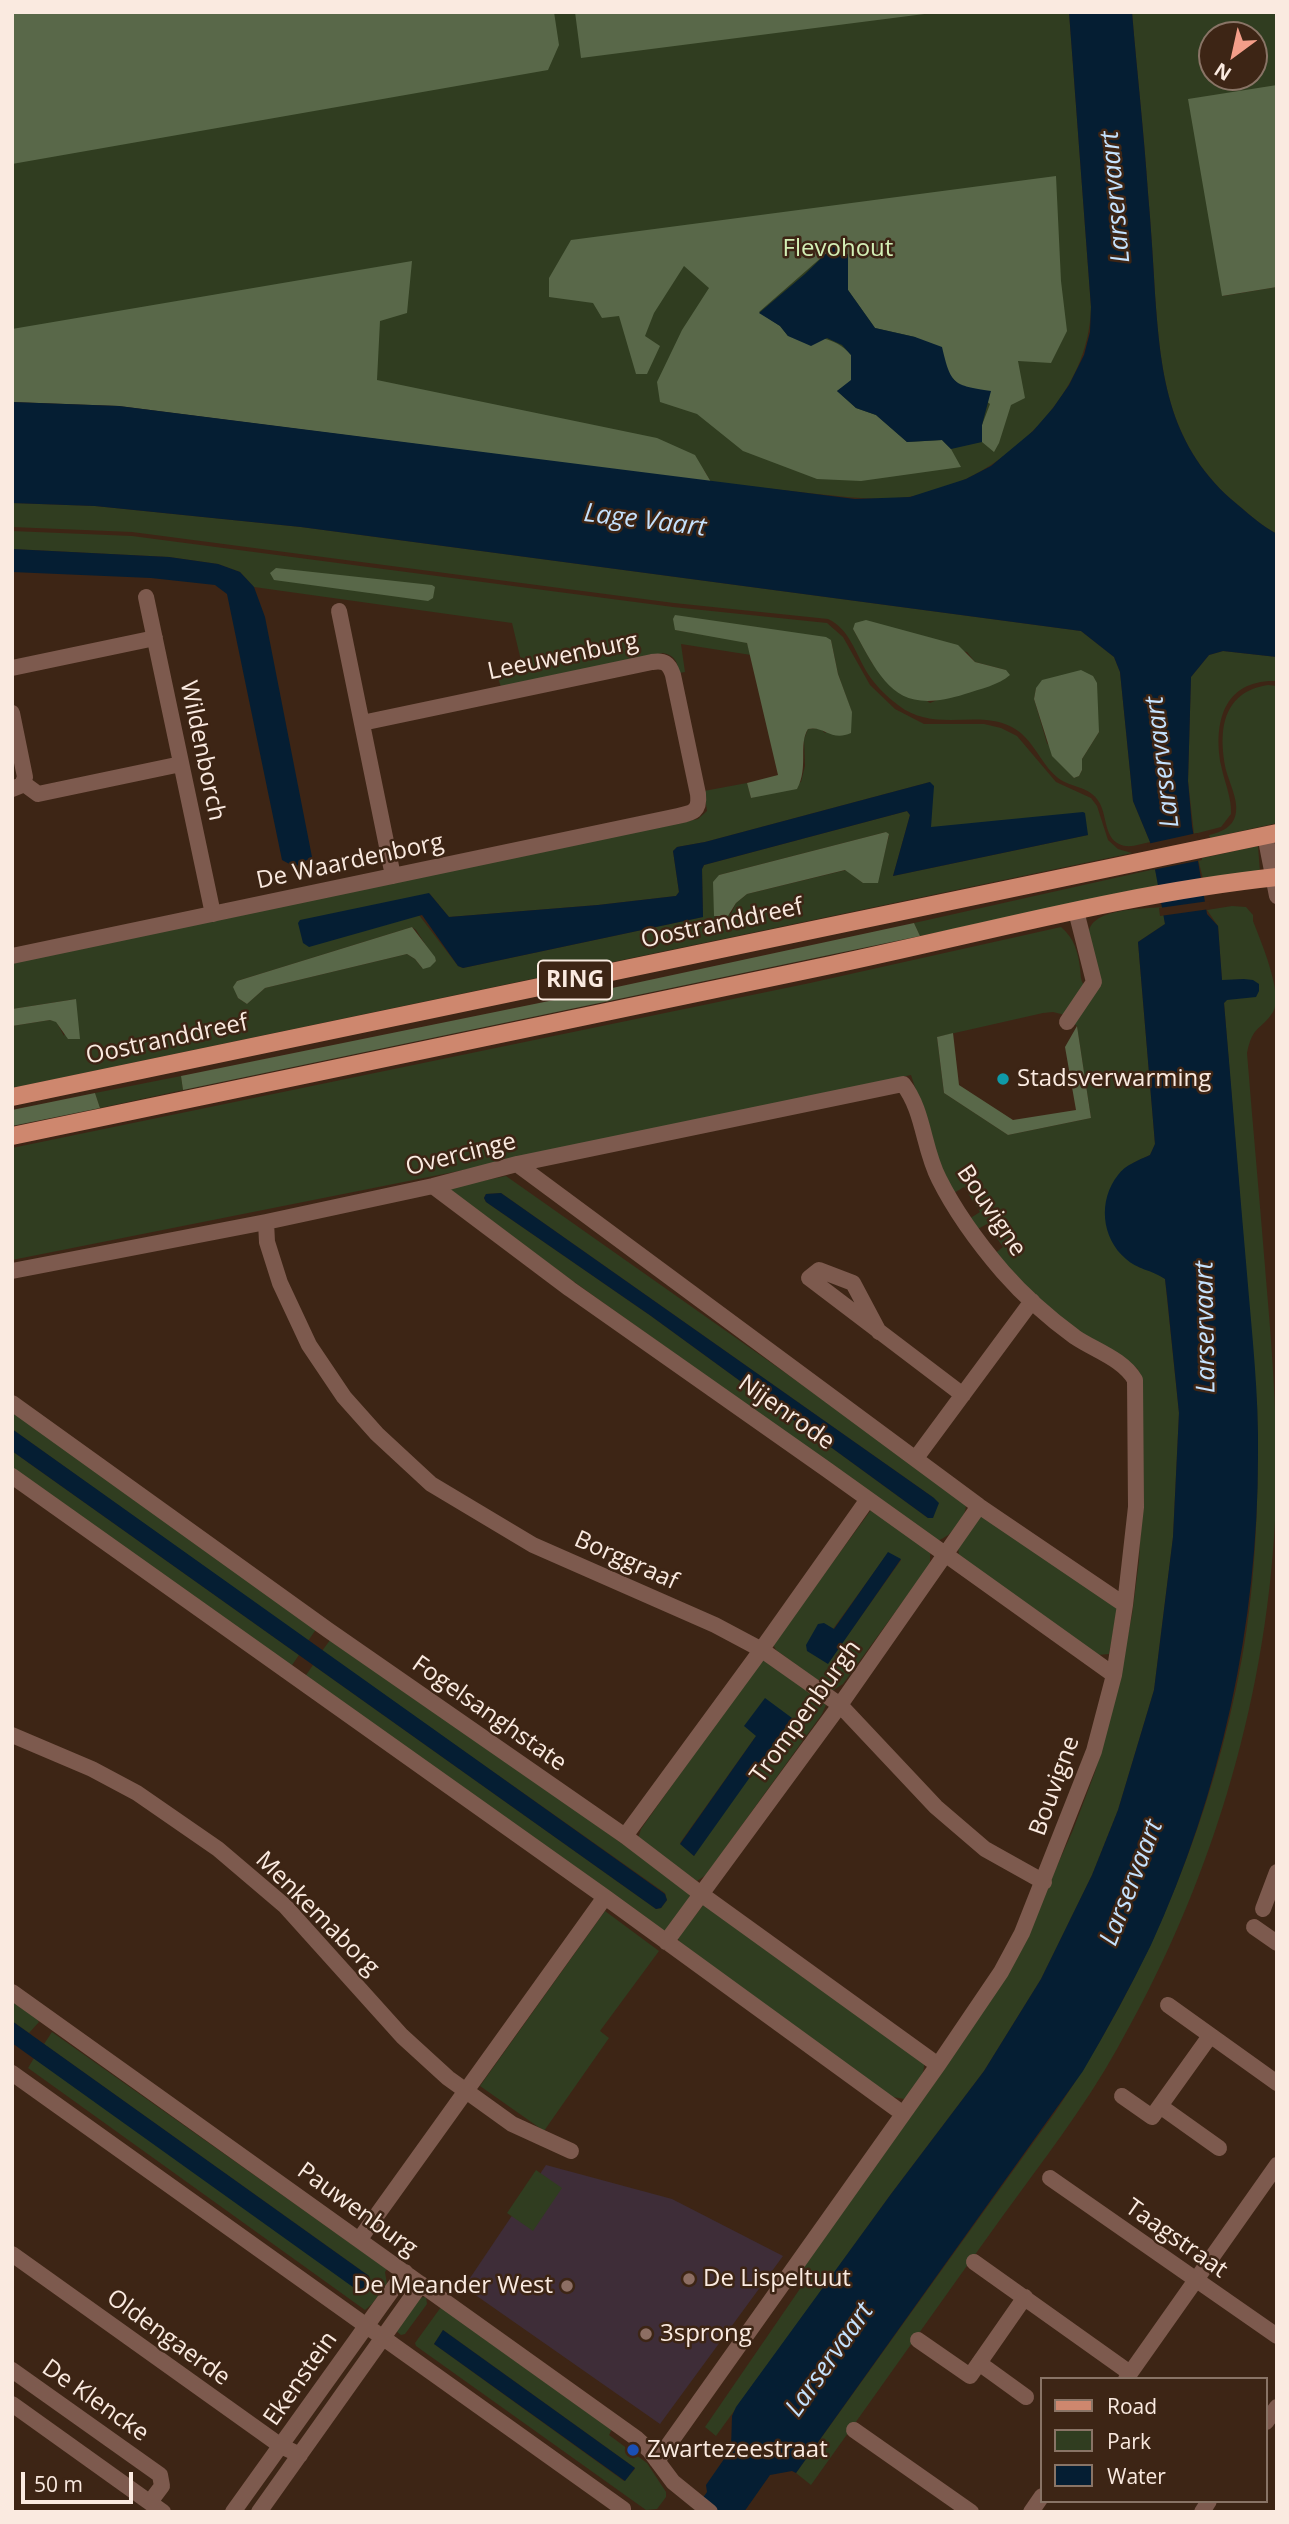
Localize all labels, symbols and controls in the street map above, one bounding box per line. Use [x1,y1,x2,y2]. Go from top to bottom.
north arrow [1198,21,1268,91]
text: N [1209,57,1236,87]
water label: Larservaart [1095,130,1137,264]
park label: Flevohout [783,235,893,263]
water label: Lage Vaart [582,498,708,544]
street label: Leeuwenburg [485,627,641,687]
street label: Wildenborch [173,678,231,824]
water label: Larservaart [1139,695,1187,829]
street label: De Waardenborg [254,828,446,896]
street label: Oostranddreef [638,893,806,955]
road number: RING [538,960,612,1000]
street label: Oostranddreef [83,1009,251,1071]
place label: Stadsverwarming [1017,1065,1211,1093]
marker: Stadsverwarming [995,1071,1011,1087]
street label: Overcinge [403,1127,519,1183]
street label: Bouvigne [950,1160,1032,1262]
water label: Larservaart [1189,1261,1223,1393]
street label: Nijenrode [732,1369,840,1457]
street label: Borggraaf [570,1525,682,1597]
street label: Trompenburgh [745,1635,867,1789]
street label: Fogelsanghstate [406,1650,572,1778]
street label: Bouvigne [1024,1732,1086,1840]
water label: Larservaart [1094,1816,1170,1950]
street label: Menkemaborg [249,1846,385,1982]
street label: Pauwenburg [291,2157,423,2263]
street label: Taagstraat [1119,2193,1233,2285]
place label: De Lispeltuut [703,2265,851,2293]
marker: De Lispeltuut [681,2271,697,2287]
place label: De Meander West [353,2272,553,2300]
marker: De Meander West [559,2278,575,2294]
street label: Oldengaerde [101,2284,235,2392]
water label: Larservaart [779,2297,881,2423]
place label: 3sprong [660,2320,752,2348]
street label: Ekenstein [258,2326,344,2432]
marker: 3sprong [638,2326,654,2342]
street label: De Klencke [36,2354,154,2448]
legend [1040,2377,1268,2503]
text: Road [1107,2392,1157,2420]
text: Park [1107,2427,1151,2455]
place label: Zwartezeestraat [647,2436,828,2464]
marker: Zwartezeestraat [625,2442,641,2458]
scale bar [24,2458,136,2502]
text: Water [1107,2462,1166,2490]
text: 50 m [34,2470,83,2498]

